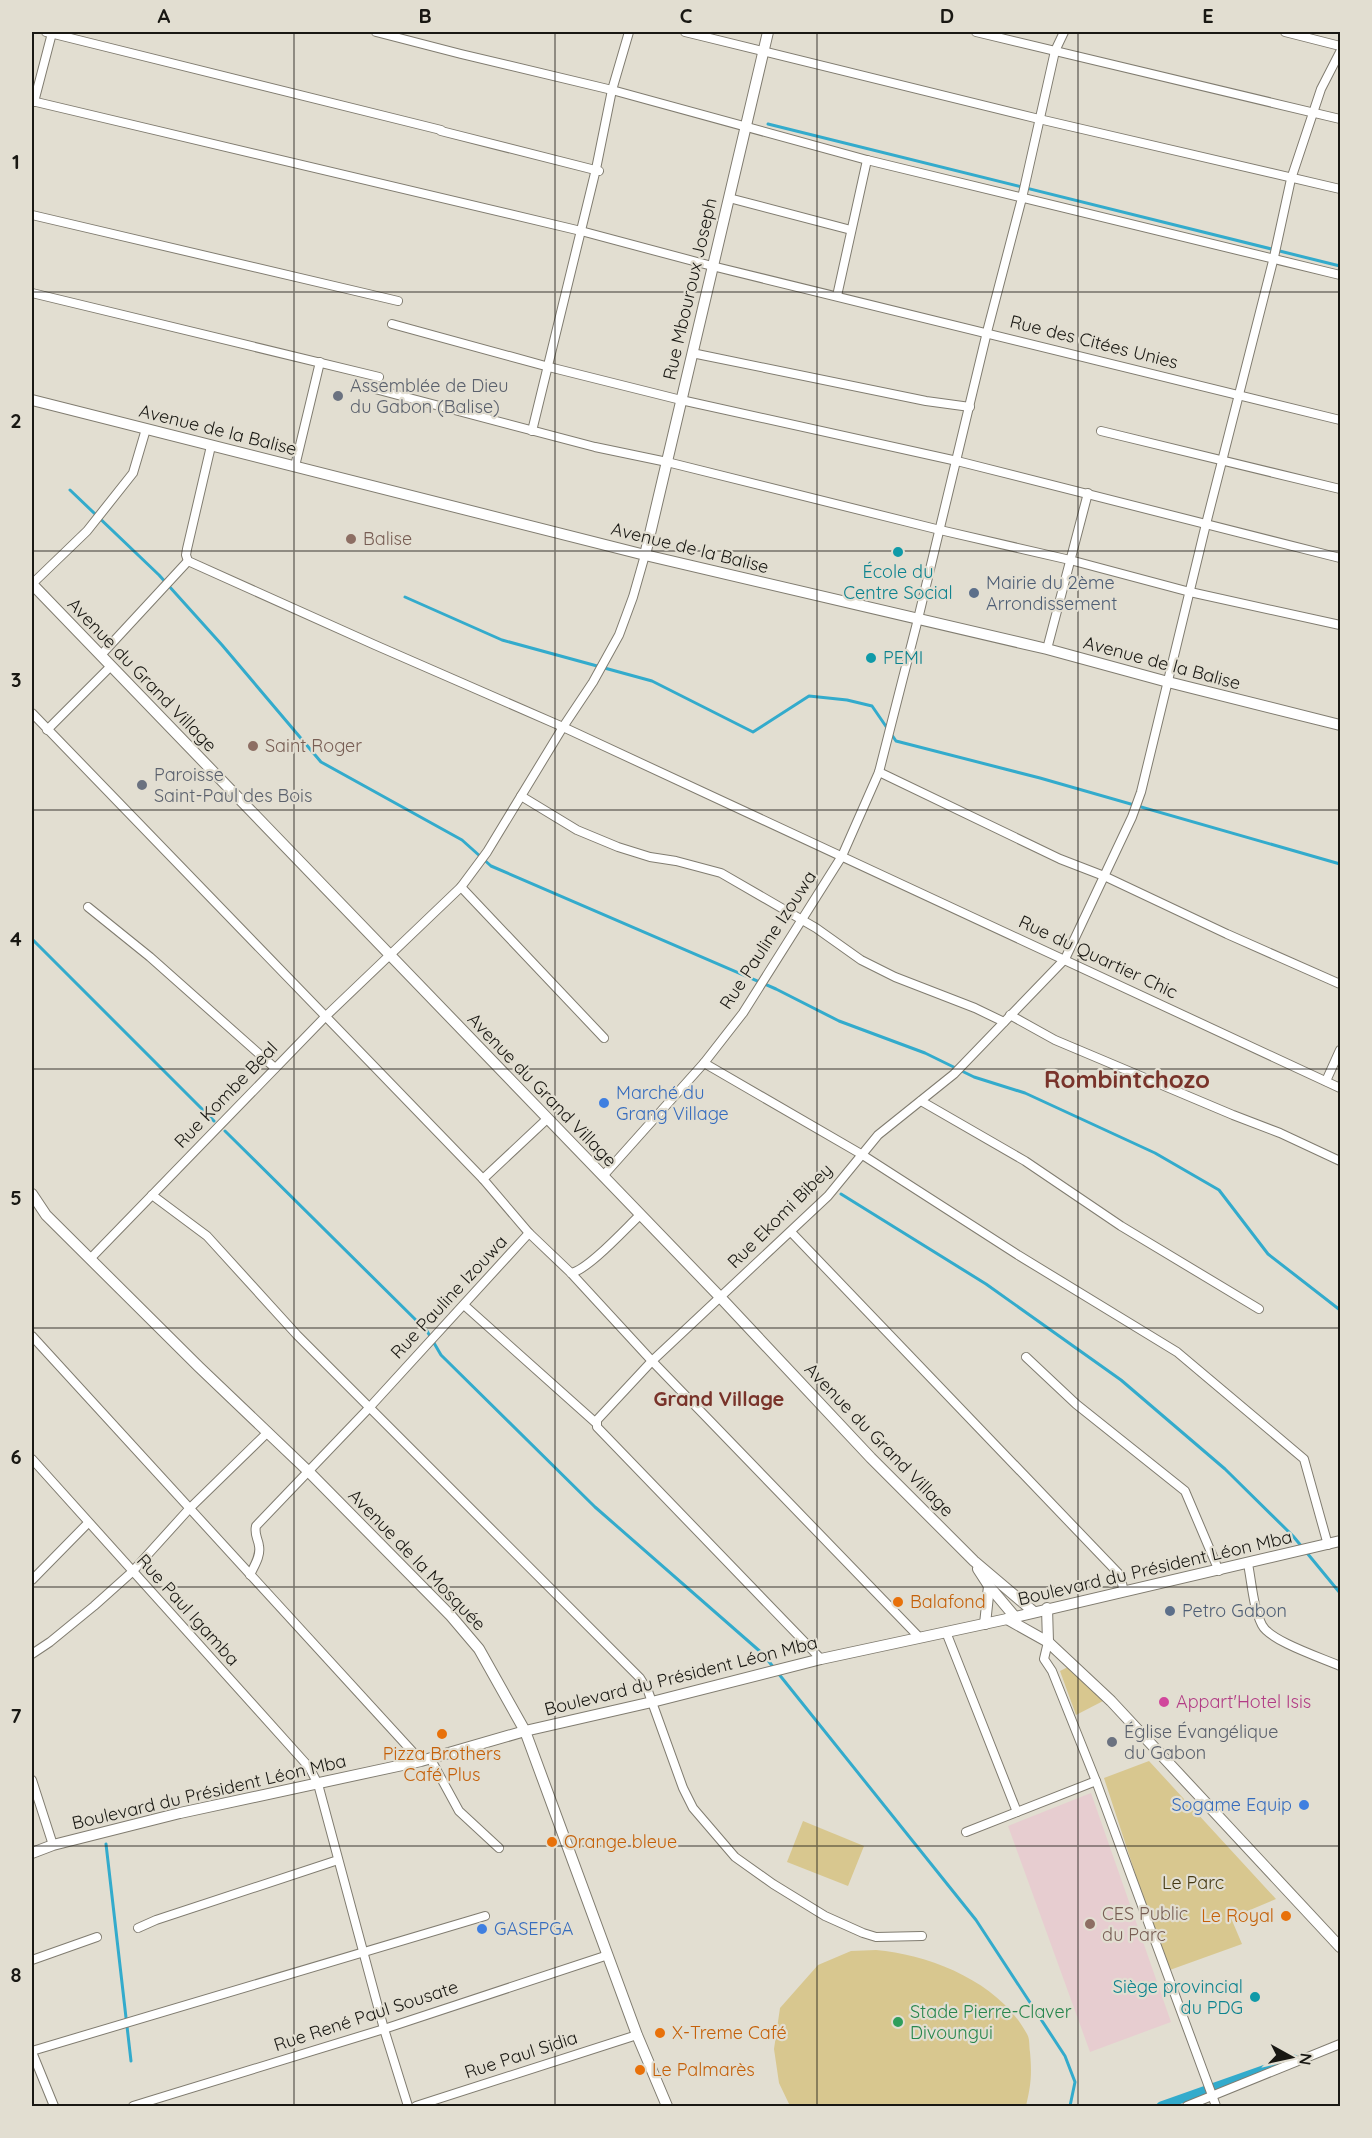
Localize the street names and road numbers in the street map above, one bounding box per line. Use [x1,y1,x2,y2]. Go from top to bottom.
street label: Rue Mbouroux Joseph [657,196,722,382]
street label: Rue des Citées Unies [1008,309,1181,374]
street label: Avenue de la Balise [137,399,299,460]
street label: Avenue de la Balise [609,517,771,578]
street label: Avenue du Grand Village [63,593,222,756]
street label: Avenue de la Balise [1081,630,1243,695]
street label: Rue Pauline Izouwa [714,866,821,1013]
street label: Rue du Quartier Chic [1015,910,1181,1003]
street label: Avenue du Grand Village [463,1008,622,1171]
street label: Rue Kombe Beal [169,1037,282,1153]
street label: Rue Ekomi Bibey [722,1158,837,1273]
street label: Rue Pauline Izouwa [385,1230,512,1363]
street label: Avenue du Grand Village [800,1358,959,1521]
street label: Avenue de la Mosquée [344,1484,491,1635]
street label: Boulevard du Président Léon Mba [1015,1525,1294,1610]
street label: Rue Paul Igamba [132,1549,245,1670]
street label: Boulevard du Président Léon Mba [542,1630,820,1721]
street label: Boulevard du Président Léon Mba [69,1749,348,1834]
street label: Rue René Paul Sousate [271,1975,461,2056]
street label: Rue Paul Sidia [461,2025,580,2084]

